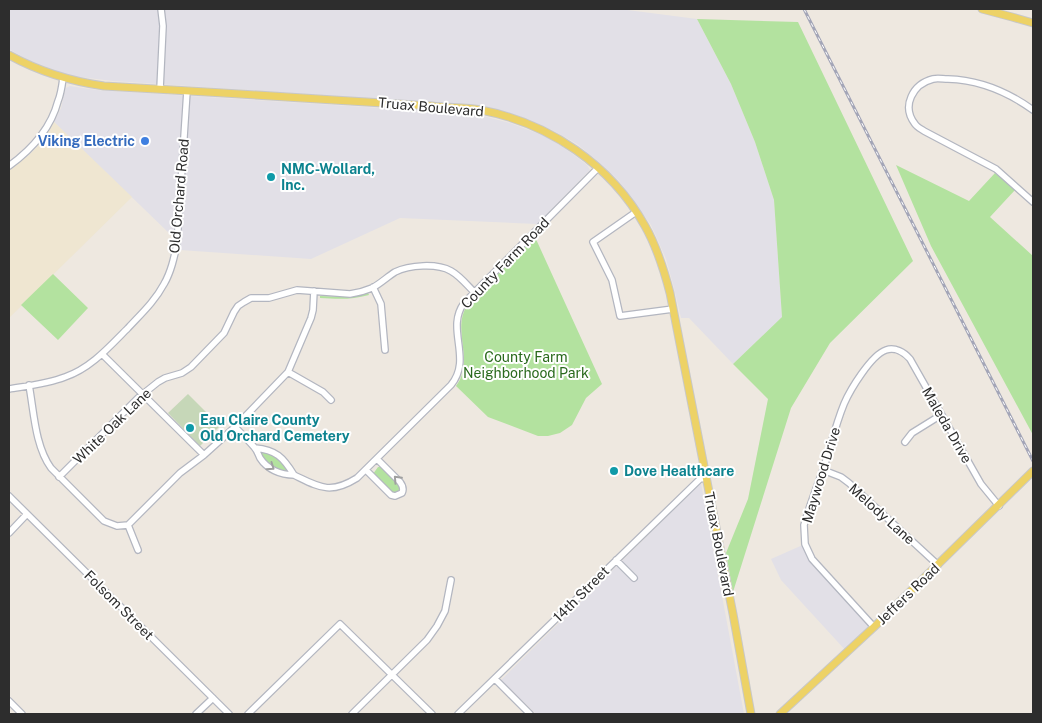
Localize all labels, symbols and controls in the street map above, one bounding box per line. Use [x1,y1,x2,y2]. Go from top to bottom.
street label: Truax Boulevard [378,94,484,120]
place label: Viking Electric [38,133,135,149]
marker: Viking Electric [139,135,151,147]
street label: Old Orchard Road [166,138,192,254]
place label: NMC-Wollard, Inc. [281,161,375,193]
marker: NMC-Wollard, Inc. [265,171,277,183]
street label: County Farm Road [458,214,552,312]
park label: County Farm Neighborhood Park [463,349,589,381]
street label: Maleda Drive [919,384,975,466]
street label: White Oak Lane [70,385,154,467]
place label: Eau Claire County Old Orchard Cemetery [200,412,350,444]
marker: Eau Claire County Old Orchard Cemetery [184,422,196,434]
street label: Maywood Drive [799,425,843,525]
one-way arrow [265,461,275,470]
place label: Dove Healthcare [624,463,734,479]
marker: Dove Healthcare [608,465,620,477]
one-way arrow [394,476,403,485]
street label: Melody Lane [846,480,918,548]
street label: Truax Boulevard [701,490,737,598]
street label: Jeffers Road [873,560,943,628]
street label: 14th Street [550,563,612,625]
street label: Folsom Street [81,567,157,643]

